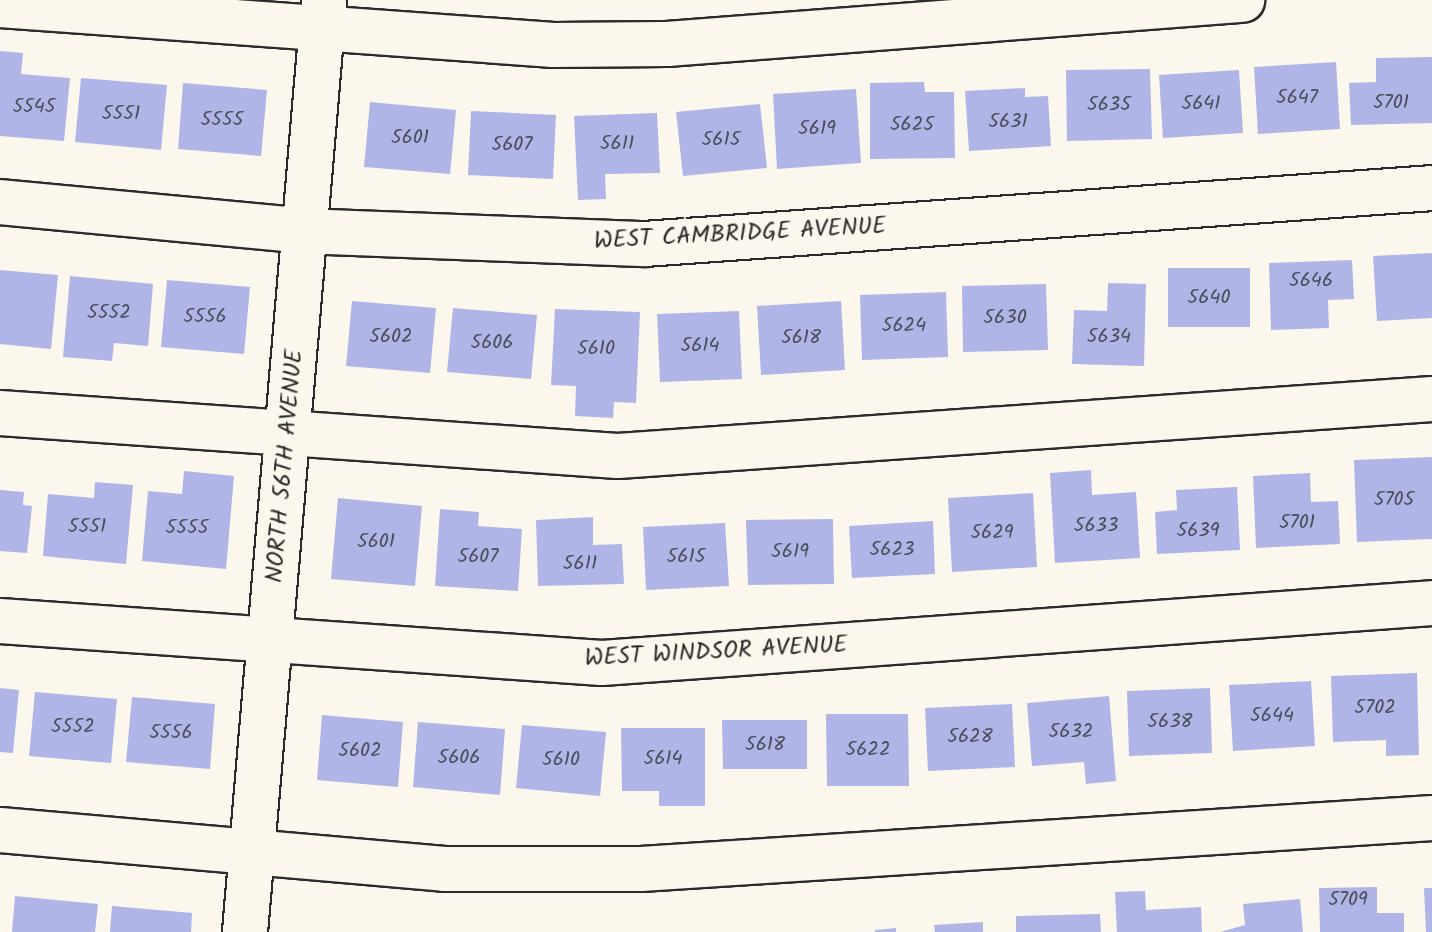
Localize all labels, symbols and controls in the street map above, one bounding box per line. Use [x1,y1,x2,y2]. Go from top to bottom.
house number: 5647 [1276,86,1318,110]
house number: 5701 [1373,91,1409,115]
house number: 5641 [1181,92,1221,116]
house number: 5635 [1087,93,1131,117]
house number: 5545 [12,95,56,119]
house number: 5551 [102,102,140,126]
house number: 5555 [201,108,243,132]
house number: 5631 [988,110,1028,134]
house number: 5625 [890,113,934,137]
house number: 5619 [798,117,836,141]
house number: 5601 [391,126,429,150]
house number: 5615 [702,128,740,152]
house number: 5611 [600,132,634,156]
house number: 5607 [491,133,533,157]
street label: WEST CAMBRIDGE AVENUE [593,212,887,256]
house number: 5646 [1289,269,1333,293]
house number: 5640 [1188,286,1230,310]
house number: 5552 [87,301,131,325]
house number: 5556 [183,305,227,329]
house number: 5630 [983,306,1027,330]
house number: 5624 [882,314,926,338]
house number: 5602 [369,325,413,349]
house number: 5634 [1087,325,1131,349]
house number: 5618 [781,326,821,350]
house number: 5606 [471,331,513,355]
house number: 5614 [680,334,720,358]
house number: 5610 [577,337,615,361]
street label: NORTH 56TH AVENUE [260,348,310,584]
house number: 5705 [1374,488,1414,512]
house number: 5701 [1279,511,1315,535]
house number: 5633 [1074,514,1118,538]
house number: 5551 [68,515,106,539]
house number: 5555 [166,516,208,540]
house number: 5639 [1176,519,1220,543]
house number: 5629 [970,521,1014,545]
house number: 5601 [357,530,395,554]
house number: 5623 [870,538,914,562]
house number: 5619 [771,540,809,564]
house number: 5607 [457,545,499,569]
house number: 5615 [667,545,705,569]
house number: 5611 [563,552,597,576]
street label: WEST WINDSOR AVENUE [584,631,848,673]
house number: 5702 [1354,696,1396,720]
house number: 5644 [1250,704,1294,728]
house number: 5638 [1147,710,1193,734]
house number: 5552 [51,715,95,739]
house number: 5632 [1049,720,1093,744]
house number: 5556 [149,721,193,745]
house number: 5628 [947,725,993,749]
house number: 5618 [745,733,785,757]
house number: 5622 [845,738,891,762]
house number: 5602 [338,739,382,763]
house number: 5606 [438,746,480,770]
house number: 5614 [643,747,683,771]
house number: 5610 [542,748,580,772]
house number: 5709 [1328,888,1368,912]

